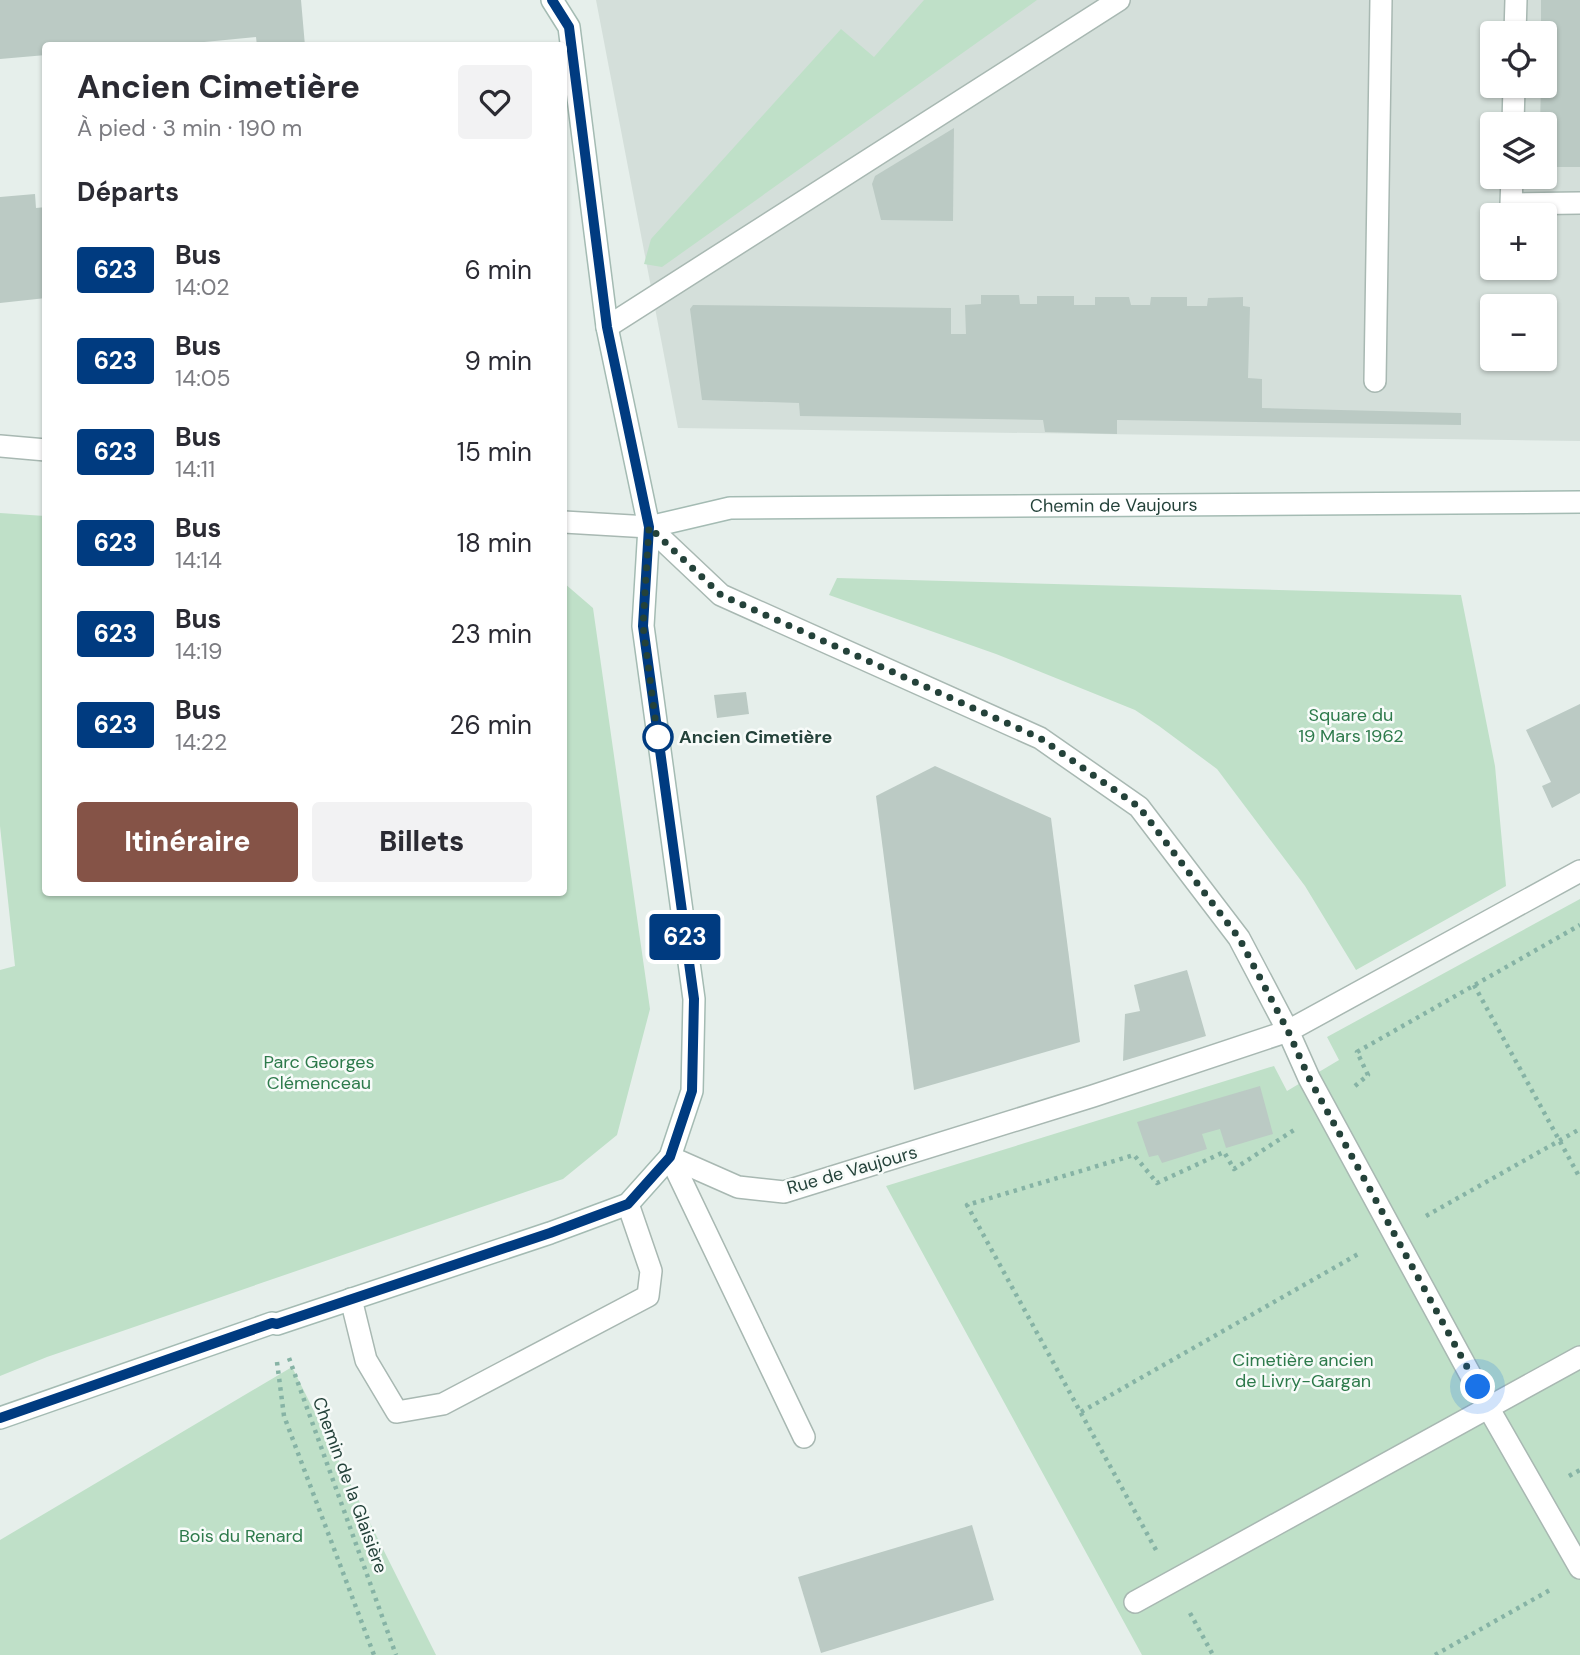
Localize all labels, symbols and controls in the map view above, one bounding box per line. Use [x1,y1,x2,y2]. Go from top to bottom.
map controls [1480,21,1557,371]
button: locate [1480,21,1557,98]
text: Ancien Cimetière [77,65,360,108]
button: heart [458,65,532,139]
button: layers [1480,112,1557,189]
text: À pied · 3 min · 190 m [77,113,302,143]
text: Départs [77,175,179,209]
button: + [1480,203,1557,280]
text: Bus [175,238,221,272]
text: 6 min [464,253,532,287]
text: 623 [94,254,137,285]
text: 14:02 [175,272,230,302]
button: − [1480,294,1557,371]
text: Bus [175,329,221,363]
text: 9 min [464,344,532,378]
text: 623 [94,345,137,376]
text: 14:05 [175,363,231,393]
text: Bus [175,420,221,454]
text: 15 min [457,435,532,469]
text: 623 [94,436,137,467]
text: 14:11 [175,454,215,484]
street label: Chemin de Vaujours [1030,493,1198,518]
text: Bus [175,511,221,545]
text: 18 min [457,526,532,560]
text: 623 [94,527,137,558]
text: 14:14 [175,545,222,575]
text: Bus [175,602,221,636]
text: 23 min [450,617,532,651]
text: 623 [94,618,137,649]
text: 14:19 [175,636,222,666]
text: Bus [175,693,221,727]
park label: Square du 19 Mars 1962 [1298,703,1404,748]
text: 26 min [449,708,532,742]
text: 623 [94,709,137,740]
marker: Ancien Cimetière [643,722,673,752]
place label: Ancien Cimetière [679,725,833,749]
text: 14:22 [175,727,227,757]
button: Itinéraire [77,802,298,882]
button: Billets [312,802,532,882]
line badge: 623 [645,914,725,960]
text: 623 [663,921,707,952]
park label: Parc Georges Clémenceau [263,1050,375,1095]
street label: Rue de Vaujours [784,1140,920,1200]
park label: Cimetière ancien de Livry-Gargan [1232,1348,1374,1393]
your location [1460,1369,1495,1404]
street label: Chemin de la Glaisière [307,1394,393,1576]
park label: Bois du Renard [179,1524,303,1548]

